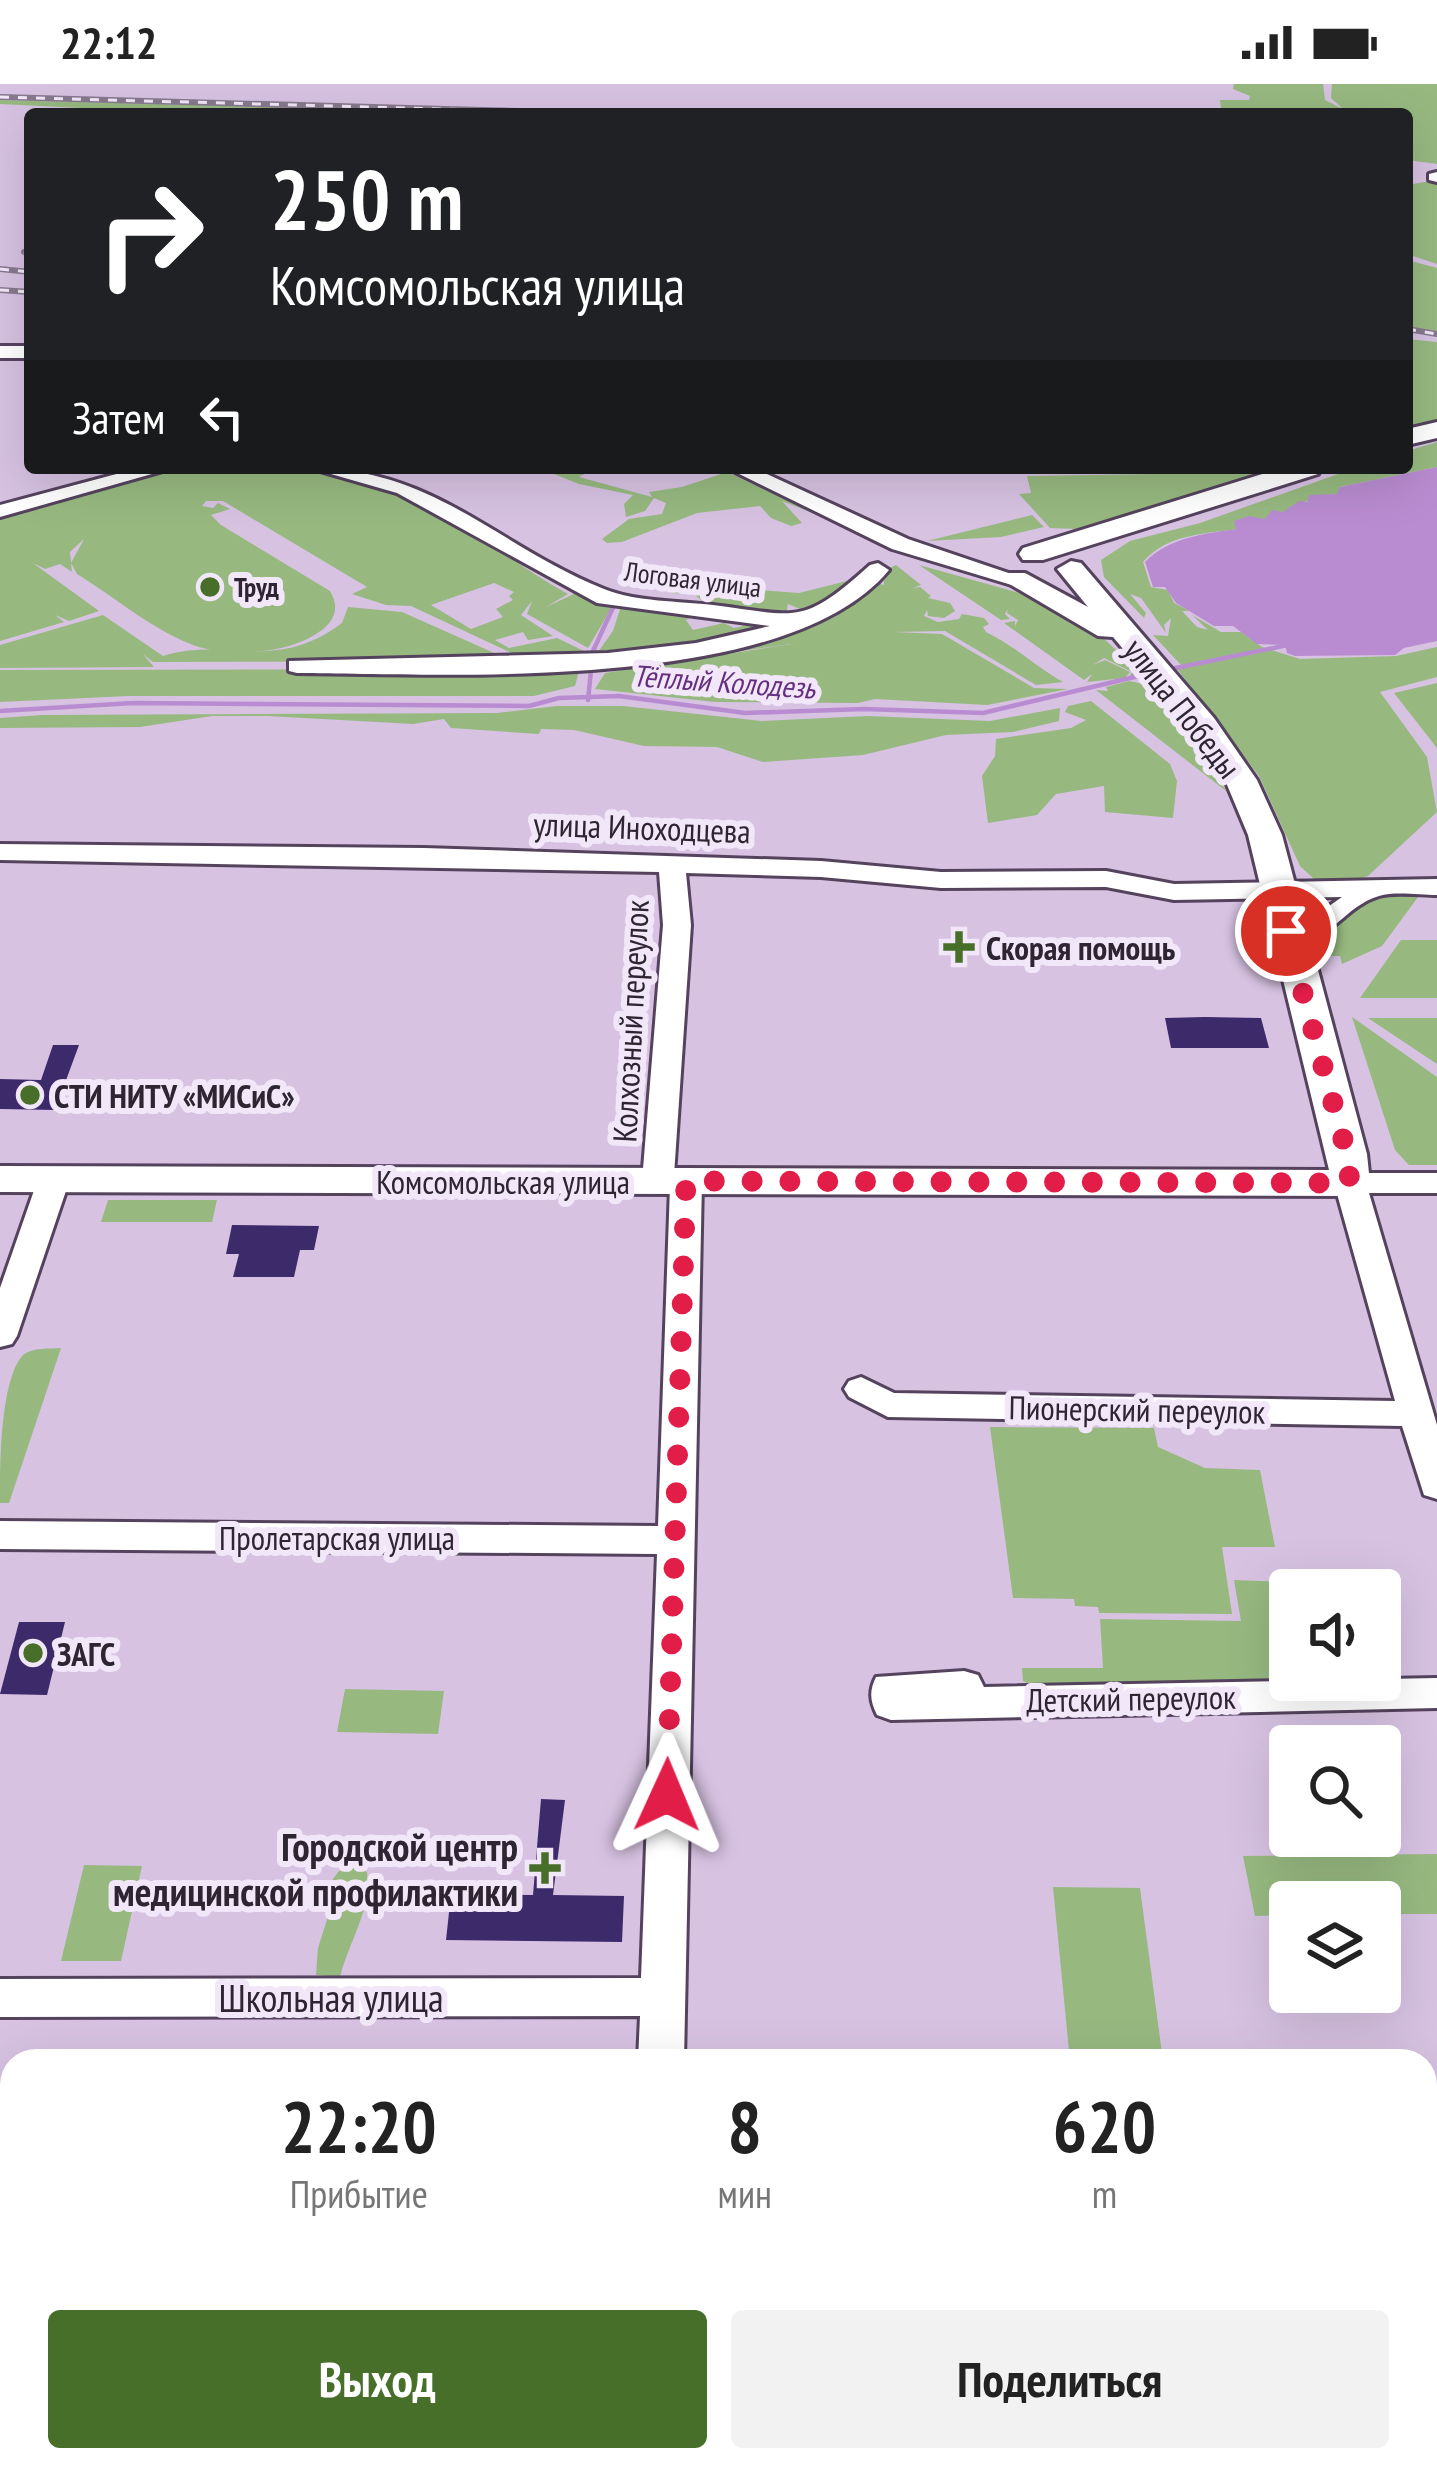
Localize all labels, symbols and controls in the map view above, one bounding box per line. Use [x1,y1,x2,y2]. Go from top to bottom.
text: 22:12 [60,13,157,71]
text: 250 m [270,144,463,253]
icon: right [72,156,228,312]
text: Комсомольская улица [270,250,685,320]
icon: left [189,384,255,450]
text: Затем [72,388,165,446]
street label: Логовая улица [622,554,763,604]
place label: Труд [234,570,279,604]
marker: Труд [197,574,223,600]
street label: улица Победы [1115,629,1251,787]
water label: Тёплый Колодезь [631,655,818,707]
street label: улица Иноходцева [533,802,751,852]
pin [1235,880,1337,982]
icon: arrive [1253,898,1319,964]
street label: Колхозный переулок [602,899,658,1143]
place label: Скорая помощь [986,926,1176,969]
marker: Скорая помощь [943,931,975,963]
place label: СТИ НИТУ «МИСиС» [54,1074,295,1117]
marker: СТИ НИТУ «МИСиС» [17,1082,43,1108]
street label: Комсомольская улица [376,1160,630,1203]
street label: Пионерский переулок [1008,1385,1266,1433]
street label: Пролетарская улица [219,1516,455,1559]
map controls [1269,1569,1401,2013]
button: sound [1269,1569,1401,1701]
place label: ЗАГС [57,1632,115,1675]
marker: ЗАГС [20,1640,46,1666]
street label: Детский переулок [1026,1675,1236,1721]
button: search [1269,1725,1401,1857]
position arrow [604,1732,730,1858]
place label: Городской центр медицинской профилактики [113,1821,518,1917]
marker: Городской центр медицинской профилактики [529,1852,561,1884]
button: layers [1269,1881,1401,2013]
street label: Школьная улица [218,1972,444,2023]
text: 22:20 [281,2079,437,2172]
text: 8 [728,2079,762,2172]
text: 620 [1053,2079,1156,2172]
text: Прибытие [290,2168,428,2219]
text: мин [718,2168,772,2219]
text: m [1092,2168,1117,2219]
button: Выход [48,2310,707,2448]
button: Поделиться [731,2310,1389,2448]

